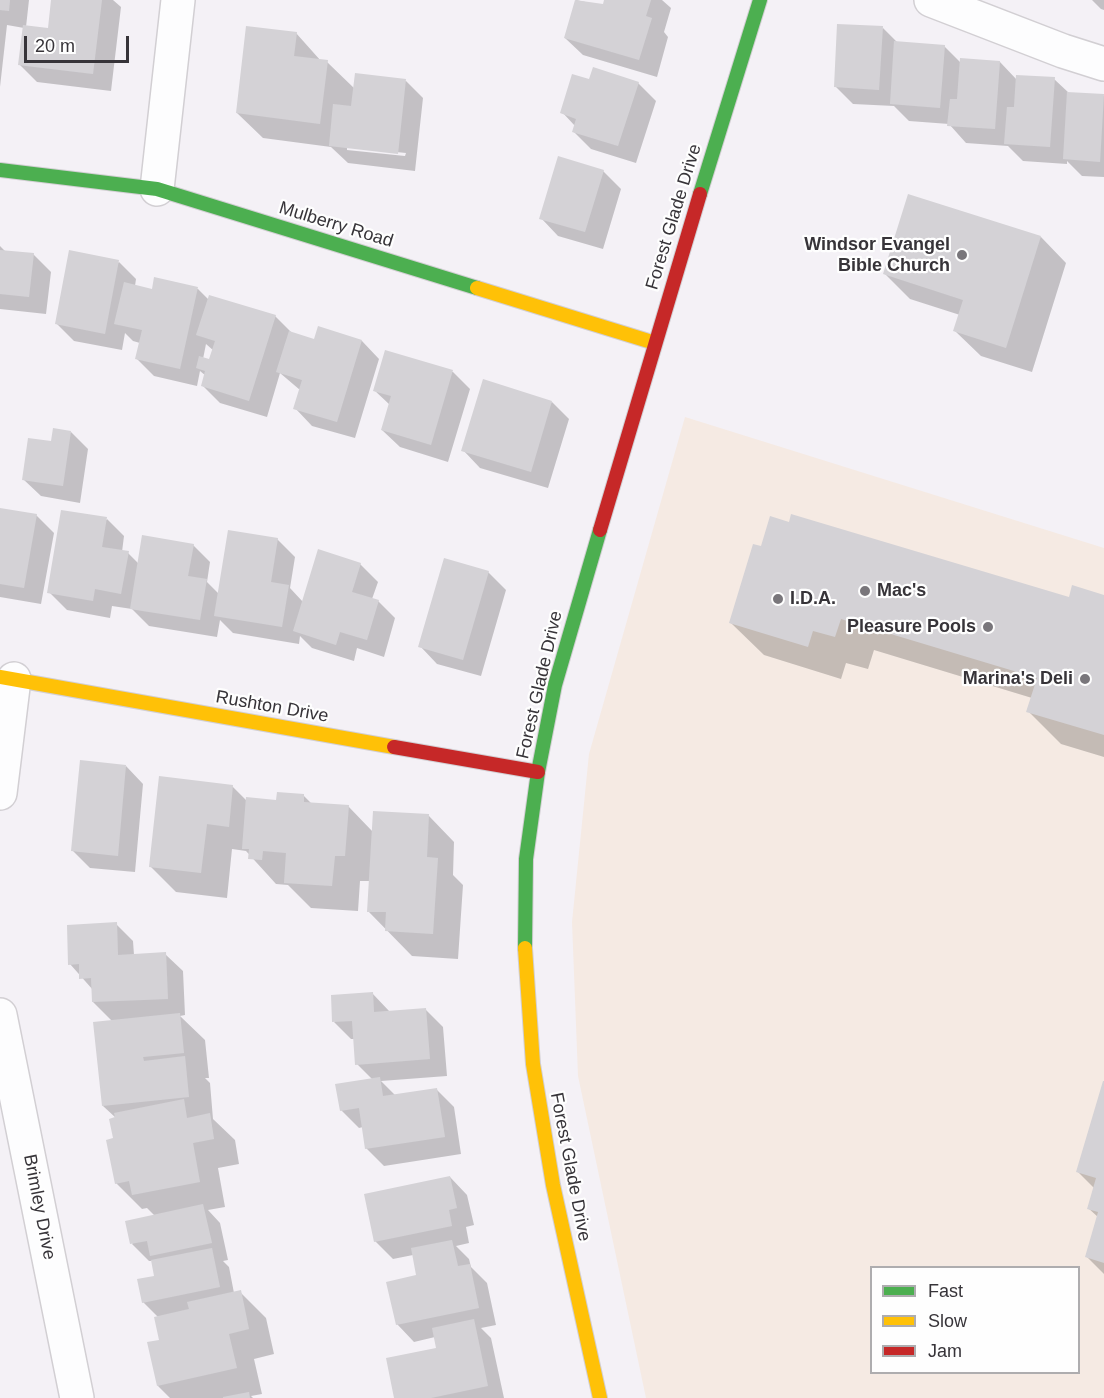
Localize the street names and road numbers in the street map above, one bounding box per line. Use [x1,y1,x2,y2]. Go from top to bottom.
street label: Forest Glade Drive [642,142,706,292]
street label: Mulberry Road [276,197,396,253]
street label: Forest Glade Drive [512,609,568,761]
street label: Rushton Drive [214,686,330,728]
street label: Forest Glade Drive [545,1091,595,1243]
street label: Brimley Drive [18,1152,60,1262]

